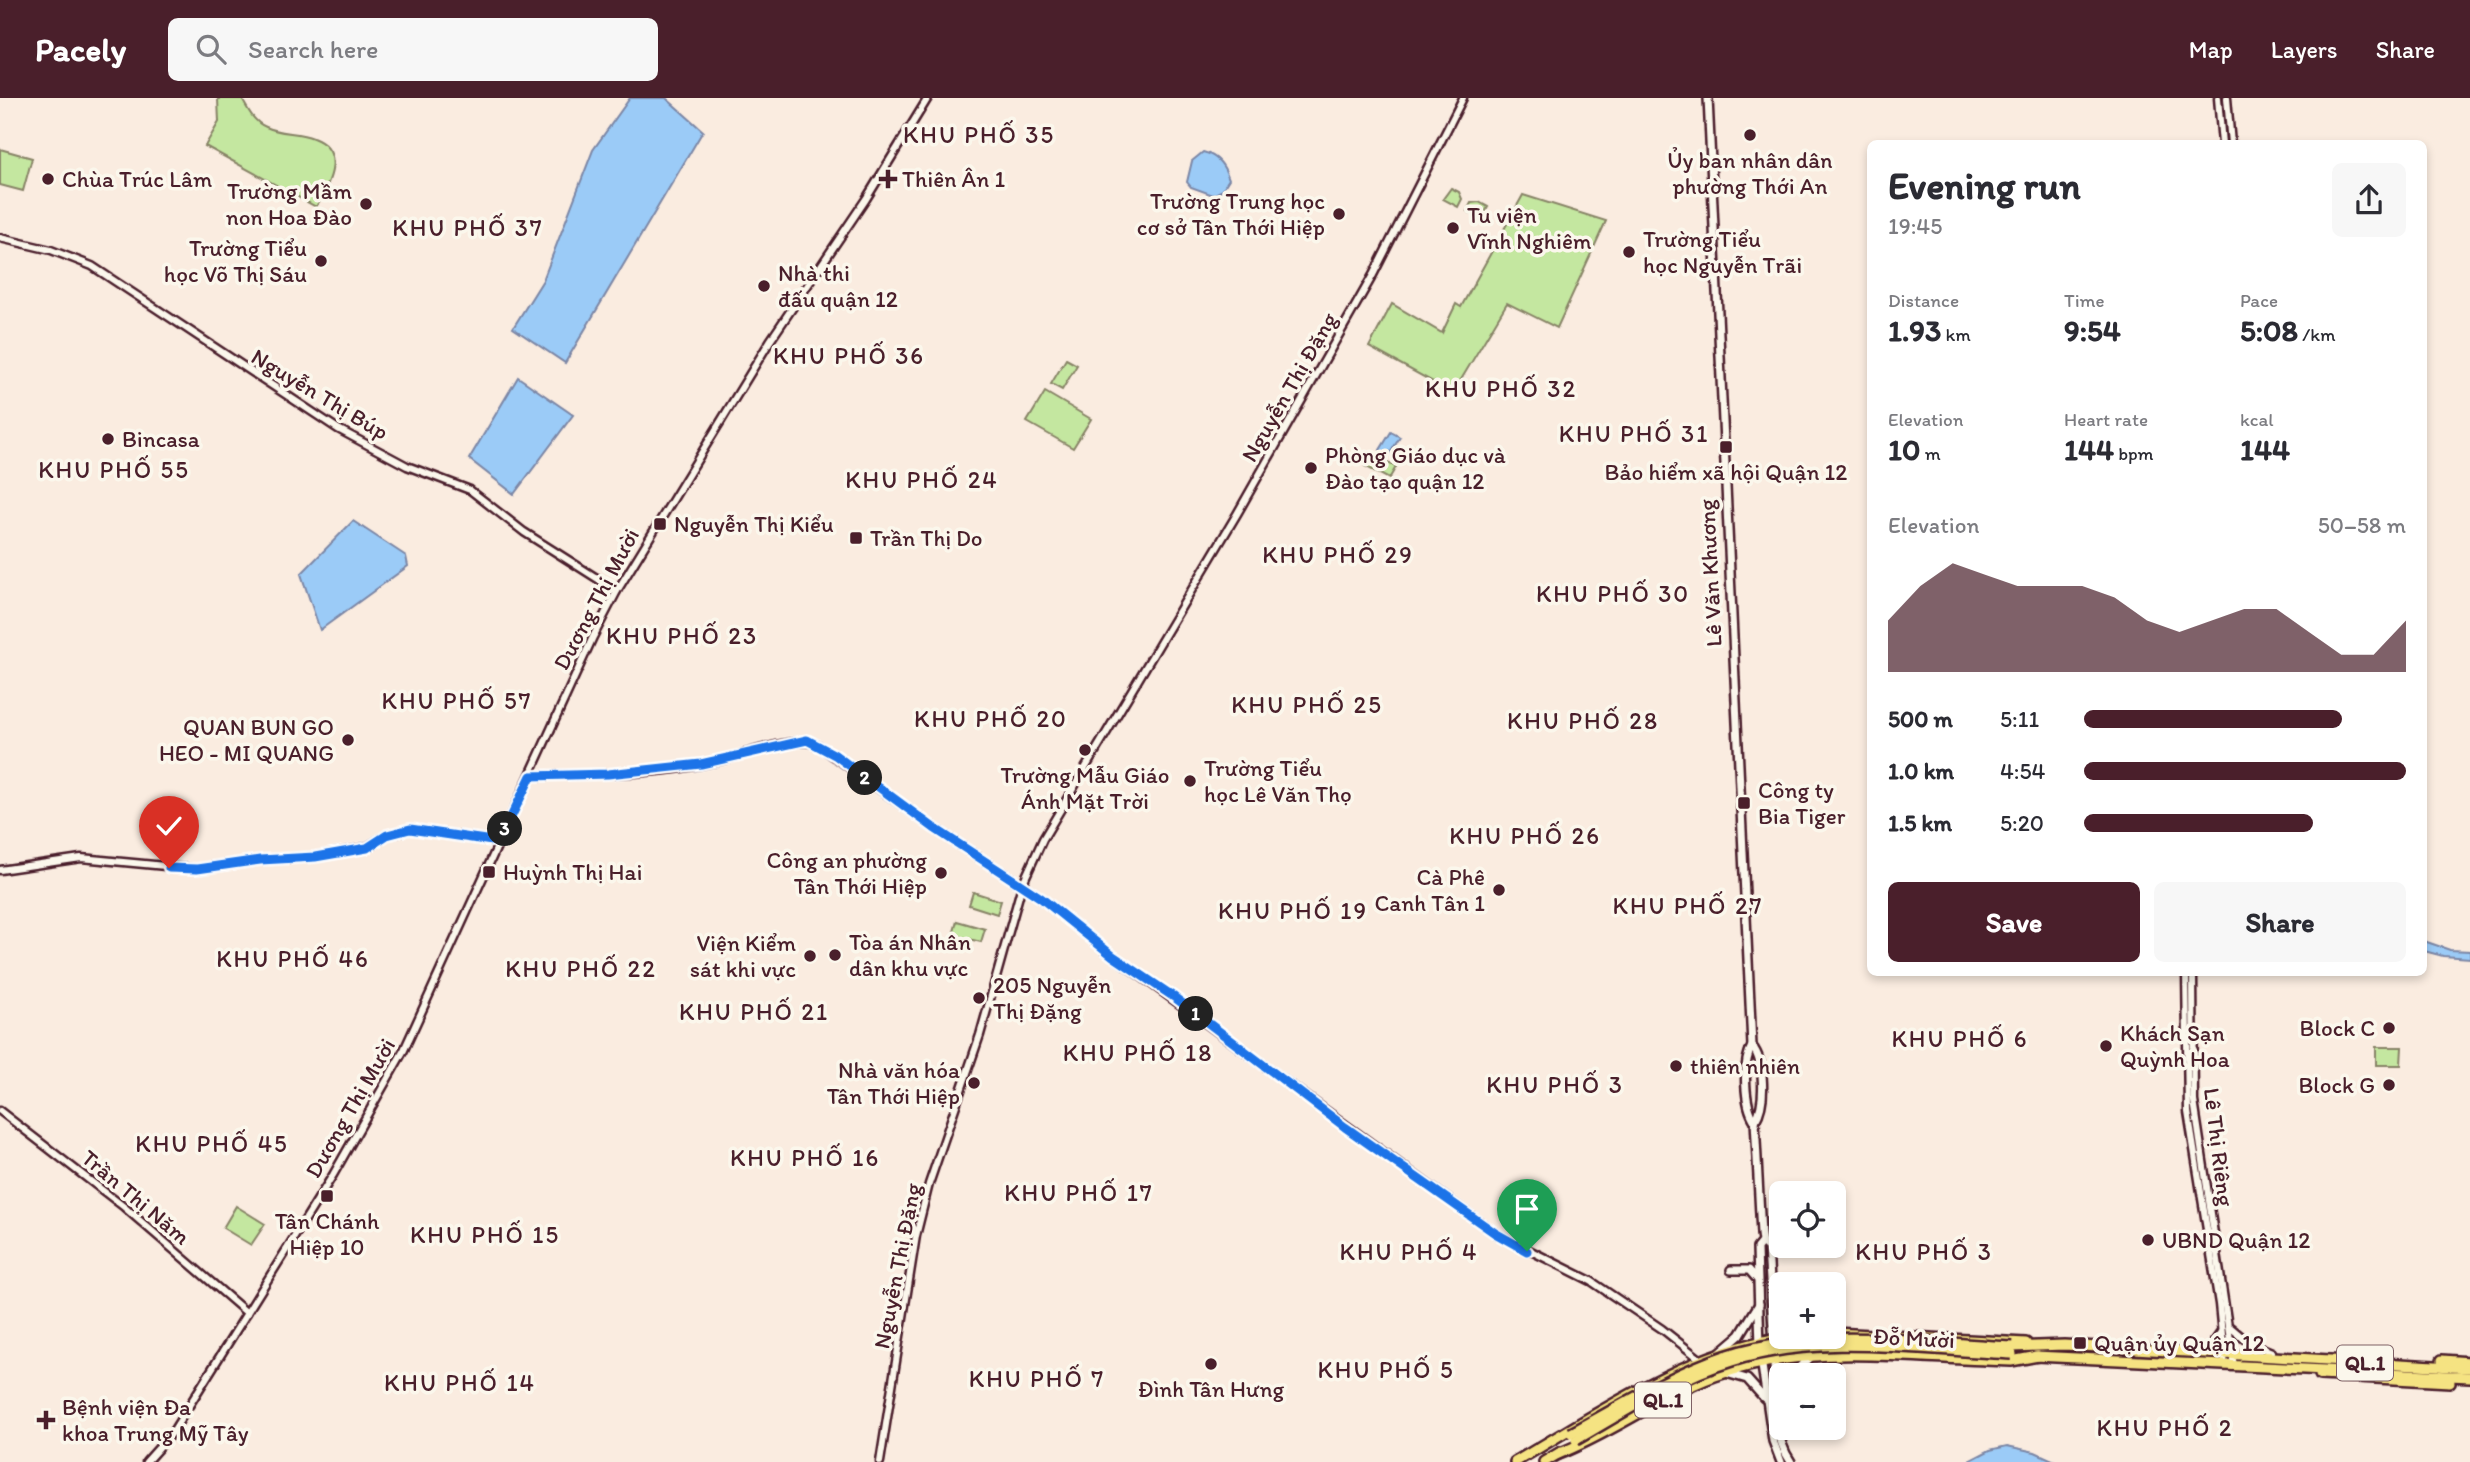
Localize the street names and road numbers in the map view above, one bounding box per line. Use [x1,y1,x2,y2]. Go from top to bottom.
street label: Nguyễn Thị Đặng [1235,307,1343,467]
street label: Nguyễn Thị Búp [246,342,394,446]
street label: Lê Văn Khương [1692,498,1728,648]
street label: Dương Thị Mười [547,523,645,675]
street label: Dương Thị Mười [299,1033,401,1183]
street label: Lê Thị Riêng [2198,1086,2240,1208]
street label: Trần Thị Năm [76,1143,196,1251]
street label: Nguyễn Thị Đặng [867,1181,927,1351]
street label: Đỗ Mười [1872,1322,1956,1354]
road number: QL.1 [2337,1346,2393,1380]
road number: QL.1 [1635,1382,1691,1418]

